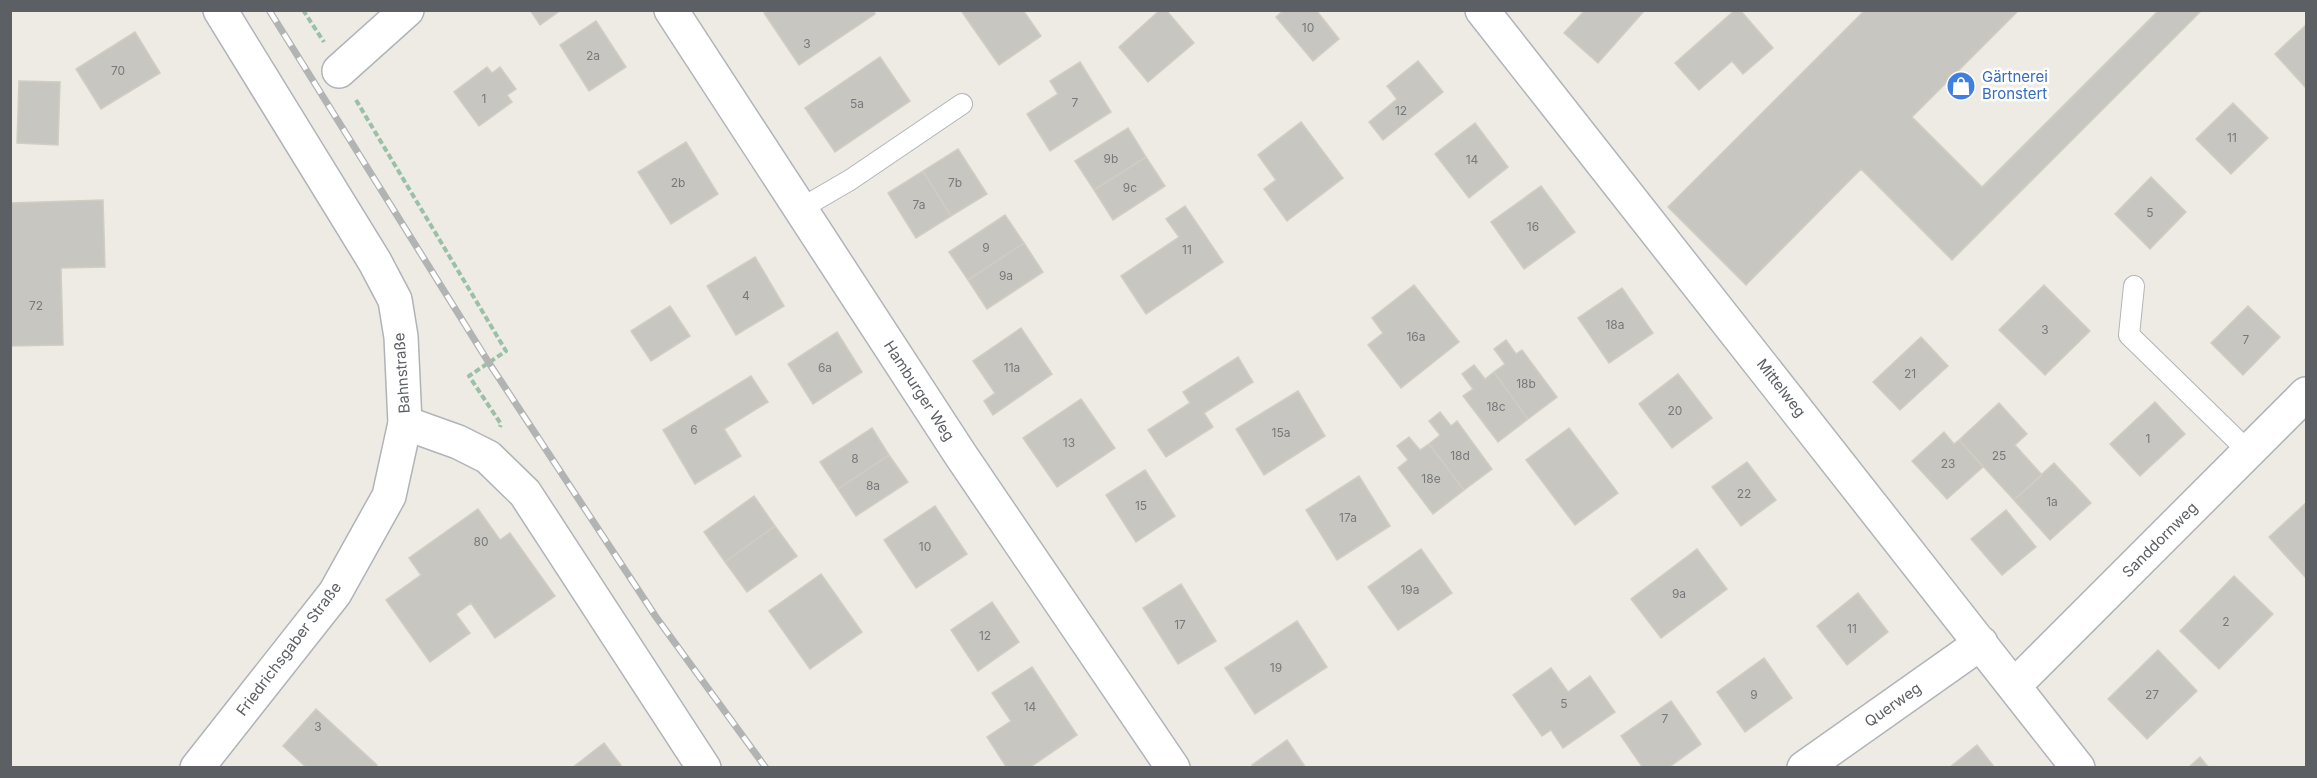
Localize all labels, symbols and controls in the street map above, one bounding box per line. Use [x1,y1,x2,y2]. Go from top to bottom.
house number: 10 [1302,20,1314,35]
house number: 3 [803,36,811,51]
house number: 2a [586,48,600,63]
house number: 70 [111,63,125,78]
place label: Gärtnerei Bronstert [1982,67,2048,103]
shop icon: Gärtnerei Bronstert [1945,70,1977,102]
house number: 1 [482,91,486,106]
house number: 7 [1072,95,1079,110]
house number: 5a [850,96,864,111]
house number: 12 [1395,103,1407,118]
house number: 11 [2227,130,2237,145]
house number: 9b [1104,151,1118,166]
house number: 14 [1466,152,1479,167]
house number: 2b [671,175,685,190]
house number: 7b [948,175,962,190]
house number: 9c [1123,180,1137,195]
house number: 7a [913,197,925,212]
house number: 5 [2146,205,2154,220]
house number: 16 [1527,219,1539,234]
house number: 9 [982,240,990,255]
house number: 11 [1182,242,1192,257]
house number: 9a [999,268,1013,283]
house number: 4 [742,288,750,303]
house number: 72 [29,298,43,313]
house number: 18a [1605,317,1625,332]
house number: 3 [2041,322,2049,337]
house number: 16a [1406,329,1426,344]
street label: Bahnstraße [389,332,414,414]
house number: 7 [2243,332,2250,347]
street label: Hamburger Weg [880,337,959,445]
street label: Mittelweg [1753,355,1810,421]
house number: 6a [818,360,832,375]
house number: 11a [1004,360,1020,375]
house number: 21 [1904,366,1916,381]
house number: 18b [1516,376,1536,391]
house number: 18c [1486,399,1506,414]
house number: 20 [1668,403,1682,418]
house number: 6 [690,422,698,437]
house number: 15a [1272,425,1290,440]
house number: 1 [2146,431,2150,446]
house number: 13 [1063,435,1075,450]
house number: 18d [1450,448,1470,463]
house number: 25 [1992,448,2006,463]
house number: 8 [851,451,859,466]
house number: 23 [1941,456,1955,471]
house number: 18e [1421,471,1441,486]
house number: 8a [866,478,880,493]
house number: 22 [1737,486,1751,501]
house number: 1a [2046,494,2058,509]
house number: 15 [1135,498,1147,513]
street label: Sanddornweg [2118,498,2201,581]
house number: 17a [1339,510,1357,525]
house number: 80 [474,534,489,549]
house number: 10 [919,539,931,554]
street label: Friedrichsgaber Straße [232,578,345,719]
house number: 19a [1400,582,1420,597]
house number: 9a [1672,586,1686,601]
house number: 2 [2222,614,2230,629]
house number: 17 [1174,617,1186,632]
house number: 11 [1847,621,1857,636]
house number: 12 [979,628,991,643]
house number: 19 [1270,660,1282,675]
street label: Querweg [1861,678,1925,731]
house number: 9 [1750,687,1758,702]
house number: 27 [2145,687,2159,702]
house number: 5 [1560,696,1568,711]
house number: 14 [1024,699,1037,714]
house number: 7 [1662,711,1669,726]
house number: 3 [314,719,322,734]

